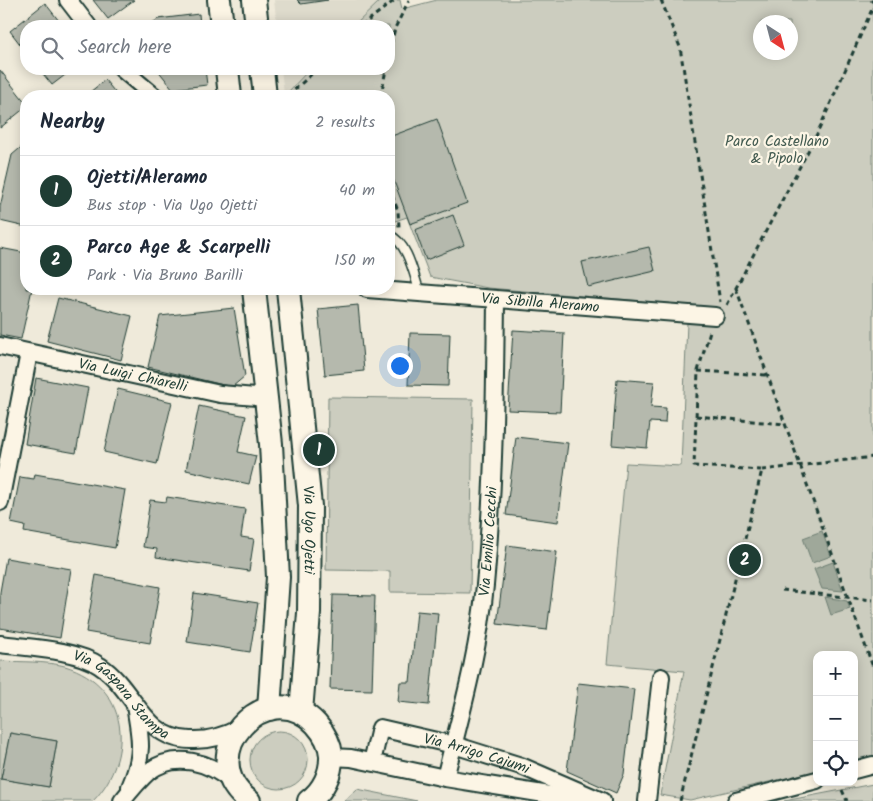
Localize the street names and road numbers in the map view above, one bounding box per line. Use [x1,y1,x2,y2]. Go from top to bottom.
street label: Via Sibilla Aleramo [480,287,601,320]
street label: Via Luigi Chiarelli [76,352,191,400]
street label: Via Ugo Ojetti [295,485,321,576]
street label: Via Emilio Cecchi [473,485,505,598]
street label: Via Gaspara Stampa [70,644,173,747]
street label: Via Arrigo Cajumi [421,727,535,782]

